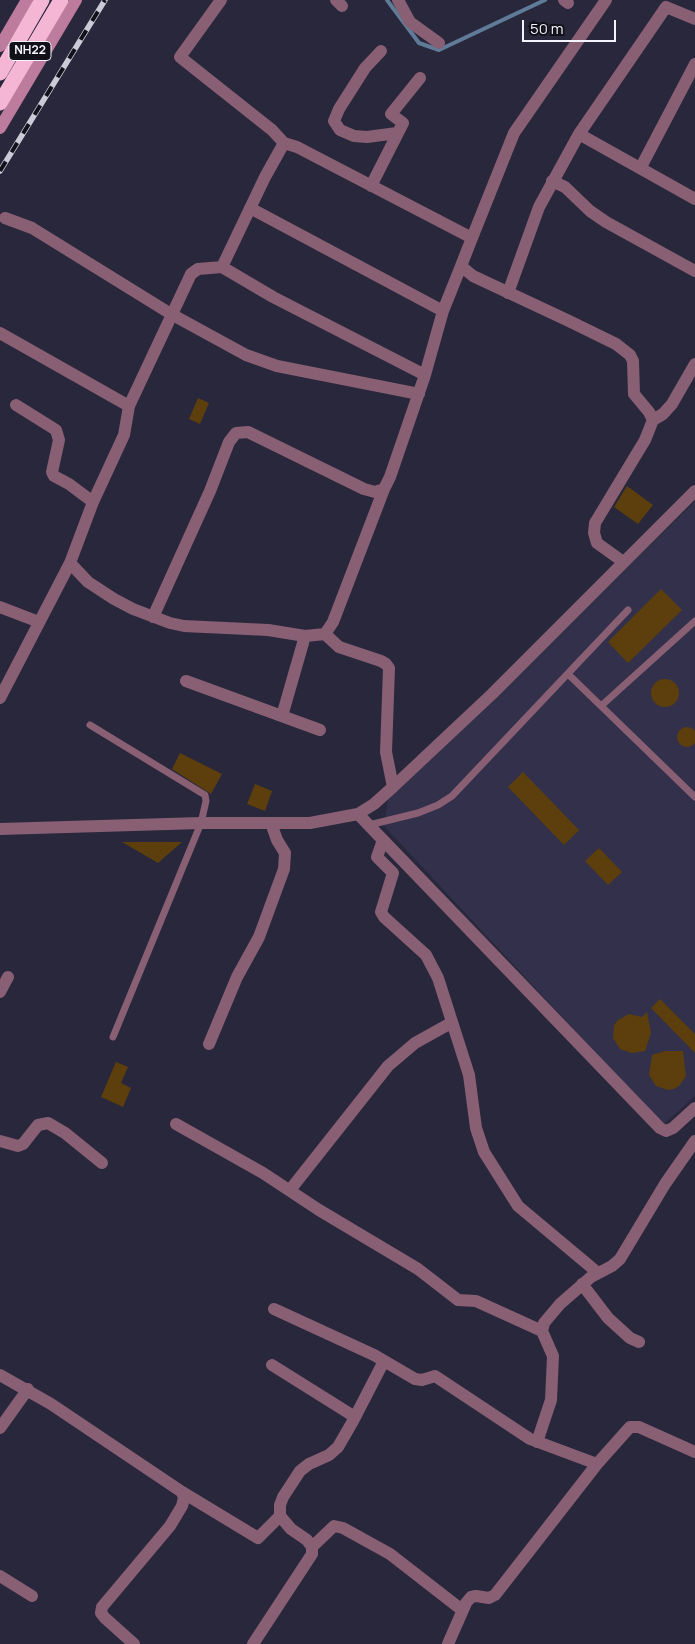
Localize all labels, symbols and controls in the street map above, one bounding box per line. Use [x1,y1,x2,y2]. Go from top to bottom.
scale bar [525,10,619,42]
text: 50 m [530,18,564,39]
road number: NH22 [9,41,51,60]

